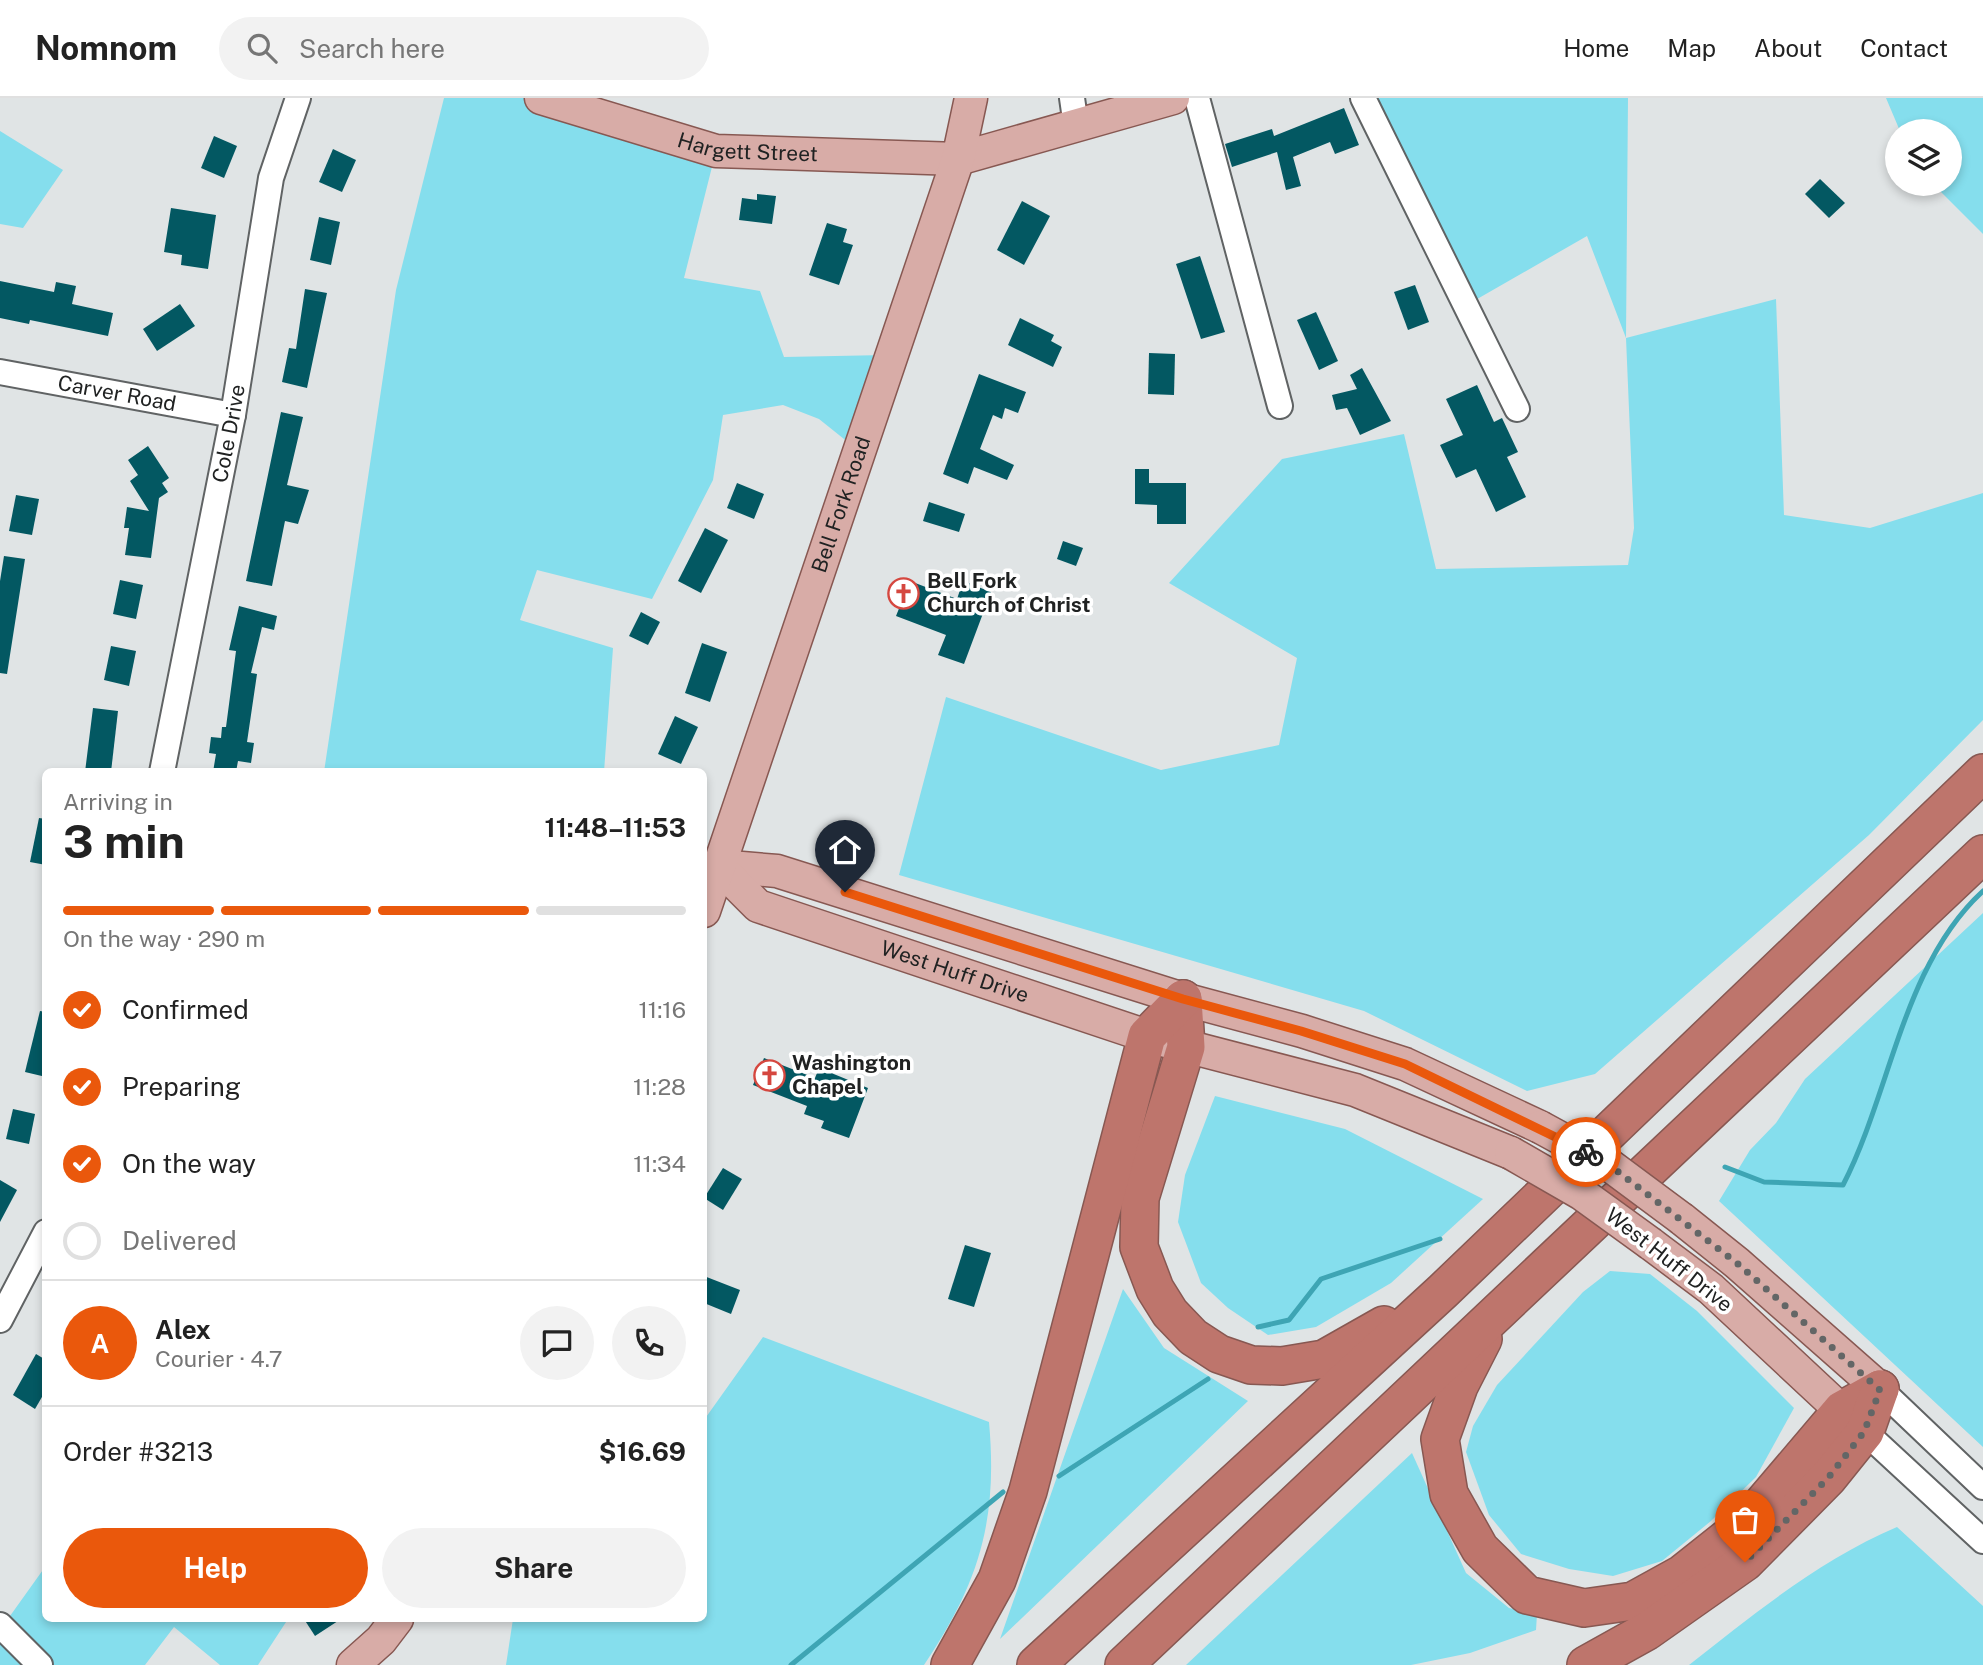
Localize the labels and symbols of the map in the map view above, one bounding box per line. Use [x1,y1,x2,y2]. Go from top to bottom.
street label: Hargett Street [675,127,818,166]
street label: Carver Road [56,370,178,416]
street label: Cole Drive [207,383,250,485]
street label: Bell Fork Road [806,433,875,576]
place label: Bell Fork Church of Christ [927,568,1091,617]
church icon: Bell Fork Church of Christ [887,576,921,610]
pin [815,820,875,892]
street label: West Huff Drive [878,935,1032,1008]
place label: Washington Chapel [792,1050,911,1099]
church icon: Washington Chapel [752,1058,786,1092]
courier [1551,1117,1621,1187]
street label: West Huff Drive [1601,1202,1738,1317]
pin [1715,1490,1775,1562]

